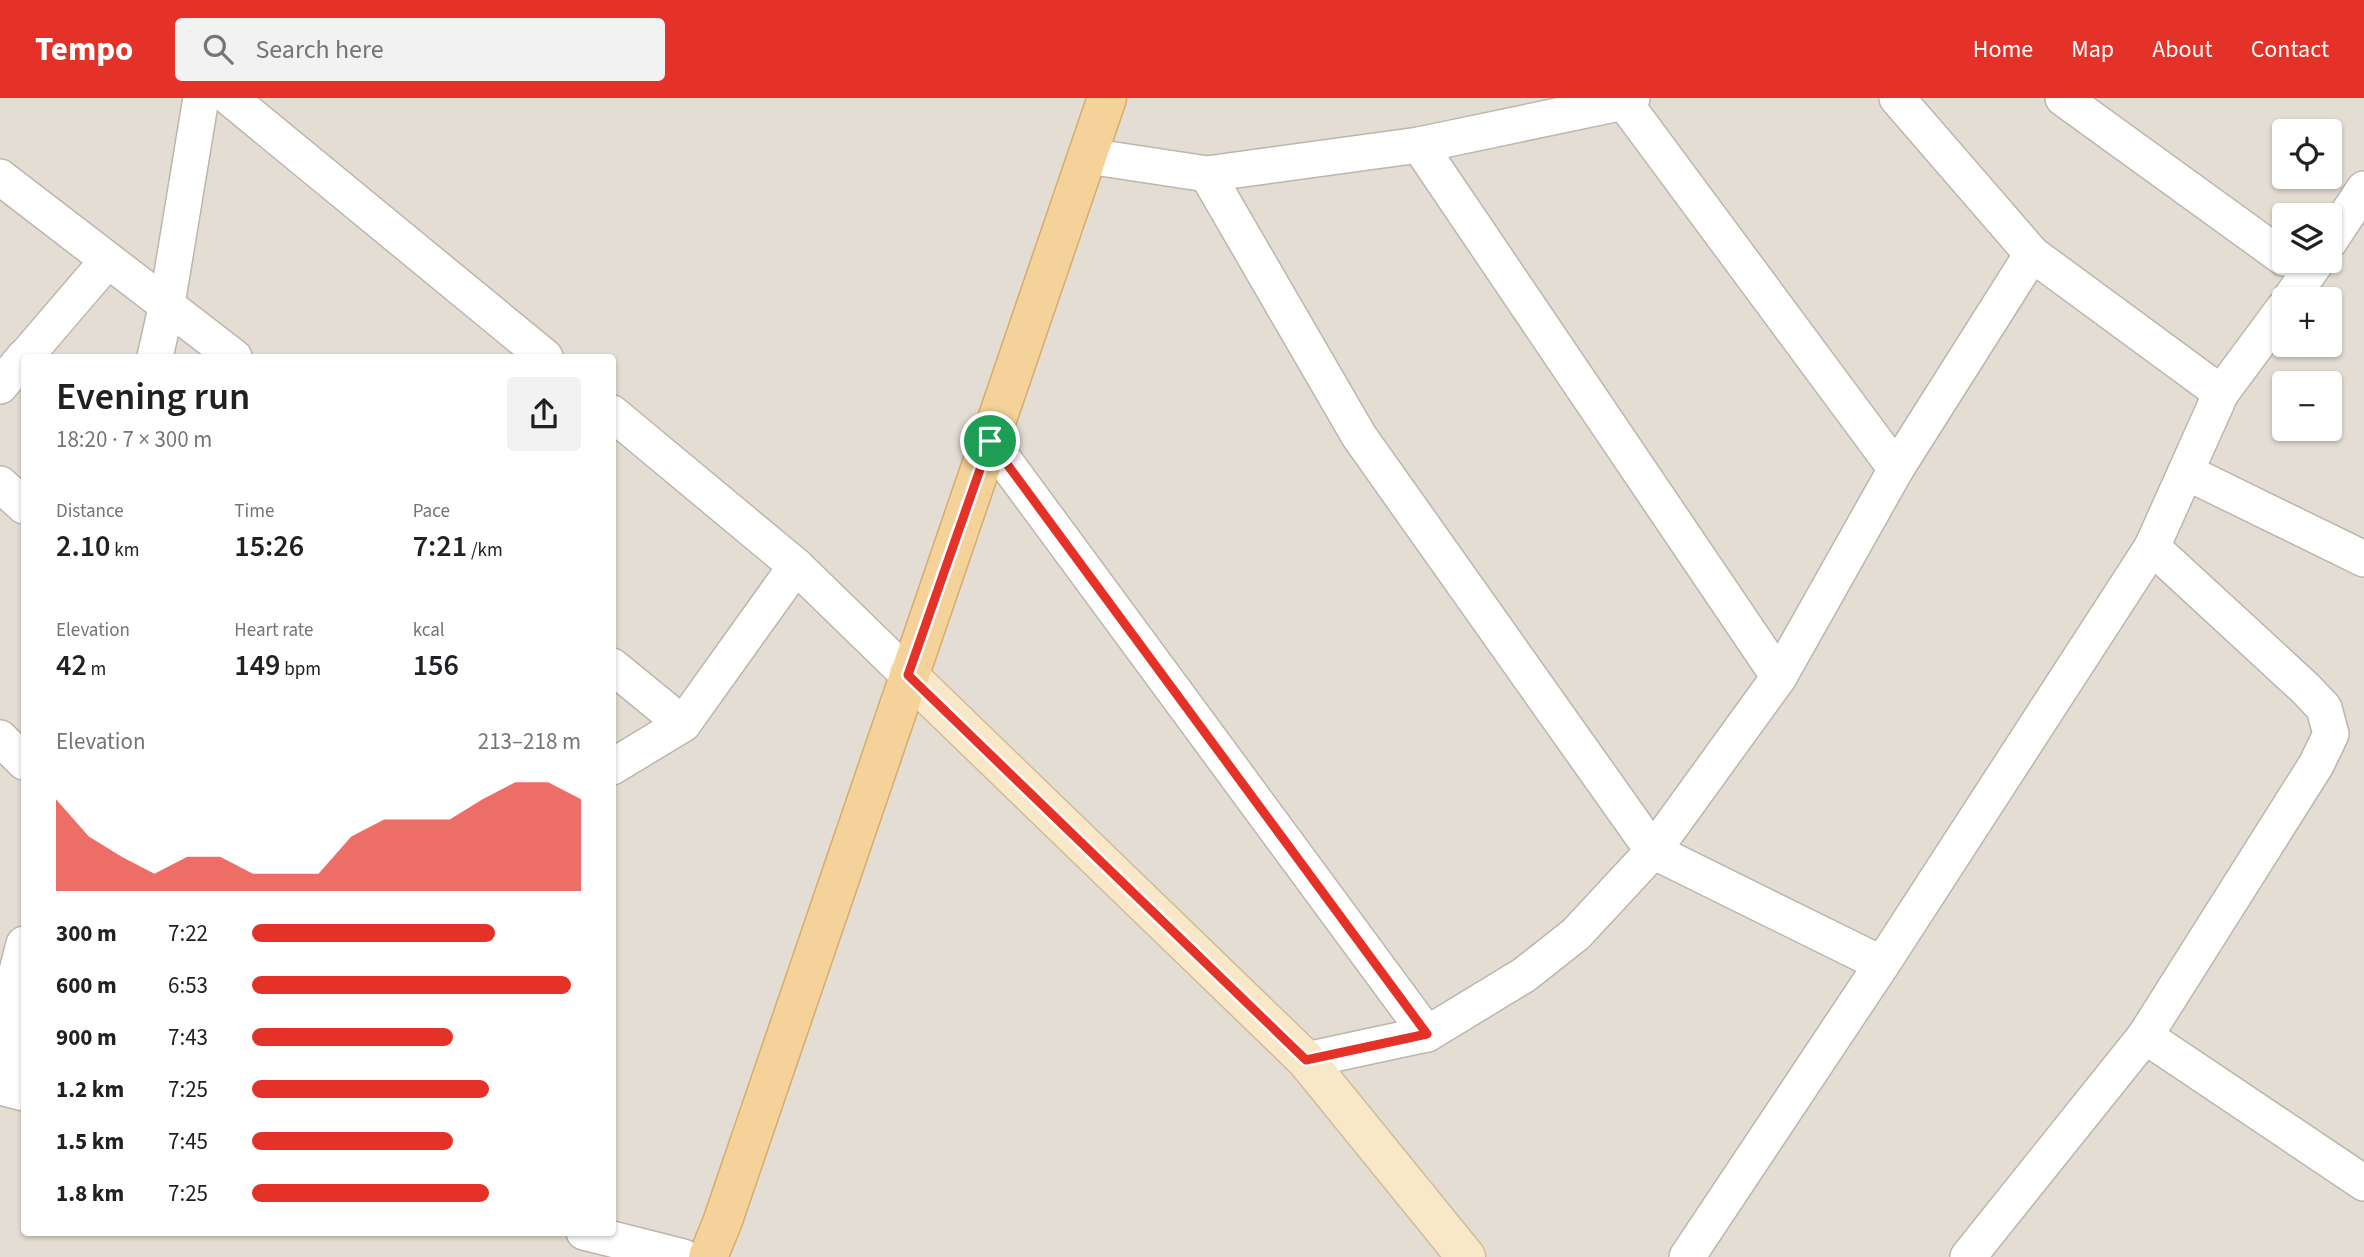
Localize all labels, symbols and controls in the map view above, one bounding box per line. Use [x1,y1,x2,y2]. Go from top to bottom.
search box [175,18,665,81]
text: Tempo [35,26,133,73]
icon: search [199,30,237,68]
text: Search here [255,31,384,68]
text: Home [1973,32,2033,67]
text: Map [2071,32,2114,67]
text: About [2152,32,2213,67]
text: Contact [2251,32,2329,67]
map controls [2272,119,2342,441]
button: locate [2272,119,2342,189]
button: layers [2272,203,2342,273]
button: + [2272,287,2342,357]
text: Evening run [56,370,250,424]
button: − [2272,371,2342,441]
button: share [507,377,581,451]
pin [960,411,1020,471]
icon: arrive [971,422,1009,460]
text: 18:20 · 7 × 300 m [56,423,212,456]
text: Distance [56,498,124,525]
text: Time [234,498,274,525]
text: Pace [413,498,450,525]
text: 2.10 [56,525,110,568]
text: 15:26 [234,525,304,568]
text: 7:21 [413,525,467,568]
text: km [110,537,139,564]
text: /km [467,537,503,564]
text: Elevation [56,617,130,644]
text: Heart rate [234,617,313,644]
text: kcal [413,617,445,644]
text: 42 [56,644,87,687]
text: 149 [234,644,281,687]
text: 156 [413,644,459,687]
text: m [87,656,106,683]
text: bpm [281,656,321,683]
text: Elevation [56,725,146,758]
text: 213–218 m [478,725,581,758]
text: 300 m [56,917,117,950]
text: 7:22 [168,917,208,950]
text: 600 m [56,969,117,1002]
text: 6:53 [168,969,208,1002]
text: 900 m [56,1021,117,1054]
text: 7:43 [168,1021,208,1054]
text: 1.2 km [56,1073,124,1106]
text: 7:25 [168,1073,208,1106]
text: 1.5 km [56,1125,124,1158]
text: 7:45 [168,1125,208,1158]
text: 1.8 km [56,1177,124,1210]
text: 7:25 [168,1177,208,1210]

